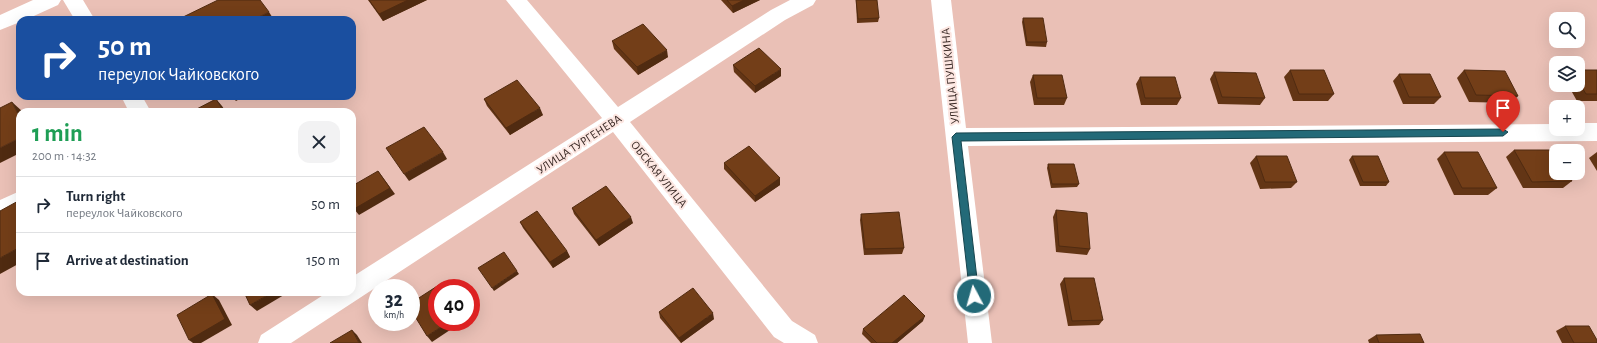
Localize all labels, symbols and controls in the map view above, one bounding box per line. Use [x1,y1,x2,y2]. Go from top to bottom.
map controls [1549,12,1585,180]
button: search [1549,12,1585,48]
street label: УЛИЦА ПУШКИНА [939,27,961,125]
icon: right [32,32,84,84]
text: 50 m [98,33,152,61]
button: layers [1549,56,1585,92]
text: переулок Чайковского [98,66,259,84]
pin [1486,91,1520,132]
icon: arrive [1492,97,1514,119]
button: + [1549,100,1585,136]
street label: УЛИЦА ТУРГЕНЕВА [534,112,624,176]
button: close [298,121,340,163]
text: 1 min [32,122,83,146]
street label: ОБСКАЯ УЛИЦА [629,138,689,210]
button: − [1549,144,1585,180]
text: 200 m · 14:32 [32,150,96,163]
text: Turn right [66,189,125,204]
icon: right [32,194,54,216]
text: 50 m [311,197,340,212]
text: переулок Чайковского [66,207,182,220]
icon: arrive [32,250,54,272]
text: Arrive at destination [66,253,189,268]
text: 150 m [306,253,340,268]
position arrow [953,275,995,317]
speed limit sign: 40 [428,279,480,331]
text: 32 [385,290,403,310]
text: km/h [384,310,404,320]

